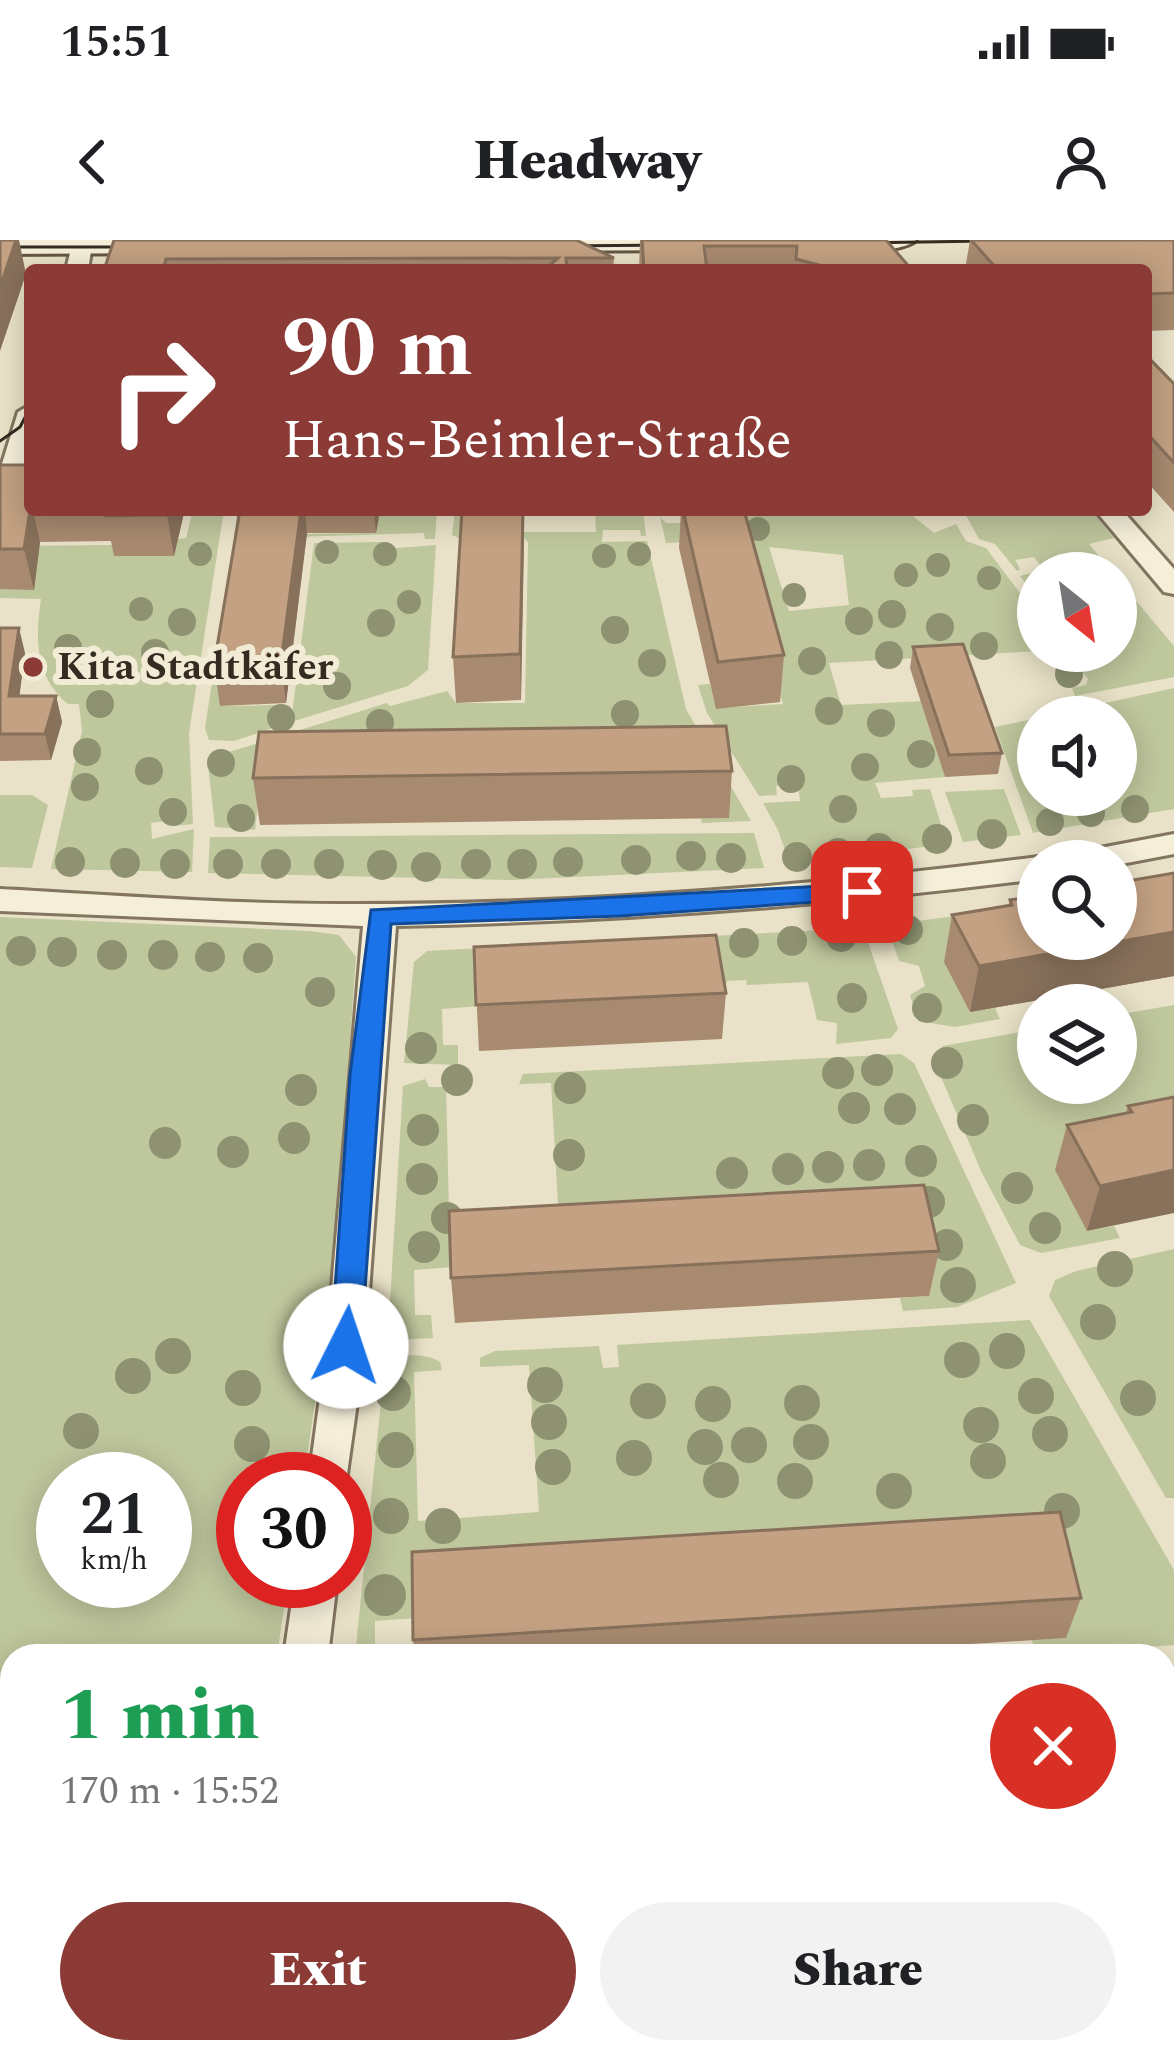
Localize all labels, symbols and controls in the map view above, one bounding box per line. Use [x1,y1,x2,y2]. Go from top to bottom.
text: 15:51 [60,8,173,77]
text: Headway [474,121,700,203]
icon: back [60,129,126,195]
icon: person [1048,129,1114,195]
text: 90 m [282,285,473,413]
icon: right [84,312,240,468]
text: Hans-Beimler-Straße [282,400,792,482]
north arrow [1017,552,1137,672]
map controls [1017,552,1137,1104]
place label: Kita Stadtkäfer [57,638,334,697]
marker: Kita Stadtkäfer [20,654,46,680]
button: sound [1017,696,1137,816]
button: search [1017,840,1137,960]
pin [811,841,913,943]
icon: arrive [829,859,895,925]
button: layers [1017,984,1137,1104]
position arrow [283,1283,409,1409]
speed limit sign: 30 [216,1452,372,1608]
text: 21 [80,1469,148,1561]
text: km/h [80,1537,148,1583]
text: 1 min [60,1662,259,1771]
button: close [990,1683,1116,1809]
text: 170 m · 15:52 [60,1762,279,1821]
button: Exit [60,1902,576,2040]
button: Share [600,1902,1116,2040]

